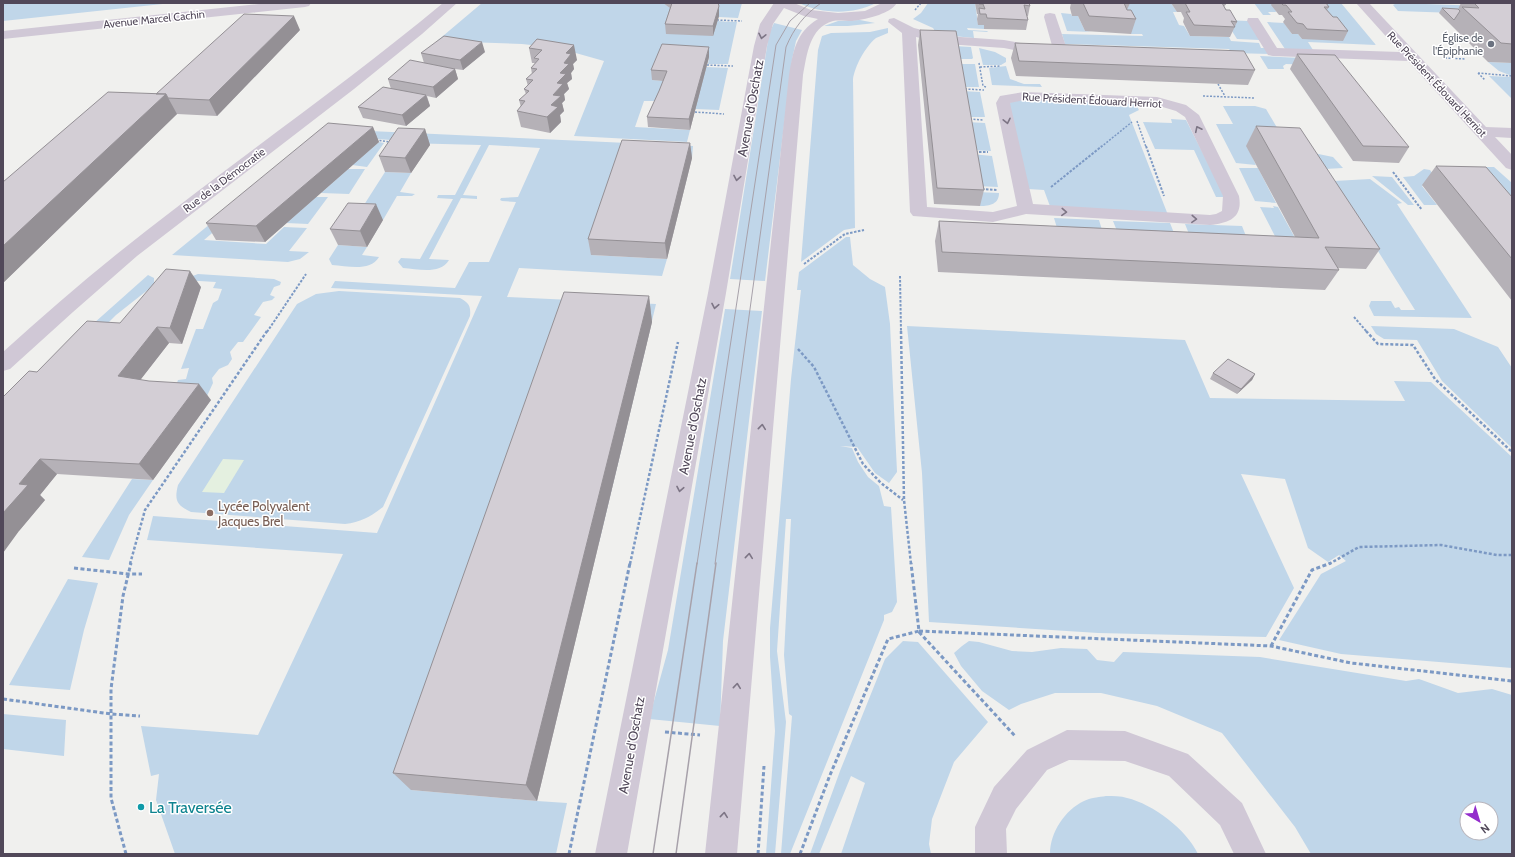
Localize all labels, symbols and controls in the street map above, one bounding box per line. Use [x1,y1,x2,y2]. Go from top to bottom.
street label: Avenue Marcel Cachin [103,7,205,31]
street label: Rue Président Édouard Herriot [1384,28,1490,140]
place label: Église de l'Épiphanie [1433,31,1483,58]
one-way arrow [759,33,767,40]
marker: Église de l'Épiphanie [1486,39,1496,49]
street label: Avenue d'Oschatz [734,58,766,158]
street label: Rue Président Édouard Herriot [1022,89,1162,111]
one-way arrow [1002,118,1010,124]
one-way arrow [1195,126,1203,133]
street label: Rue de la Démocratie [180,144,268,216]
one-way arrow [734,175,742,181]
one-way arrow [1061,207,1067,216]
one-way arrow [1191,215,1197,224]
one-way arrow [711,303,719,309]
street label: Avenue d'Oschatz [675,376,709,476]
one-way arrow [757,424,766,430]
one-way arrow [676,486,684,492]
place label: Lycée Polyvalent Jacques Brel [217,498,310,529]
marker: Lycée Polyvalent Jacques Brel [205,508,215,518]
one-way arrow [745,553,754,559]
one-way arrow [732,683,741,689]
street label: Avenue d'Oschatz [615,695,647,795]
place label: La Traversée [149,798,232,817]
north arrow [1459,801,1499,841]
marker: La Traversée [136,802,146,812]
one-way arrow [720,812,729,818]
text: N [1478,821,1493,837]

